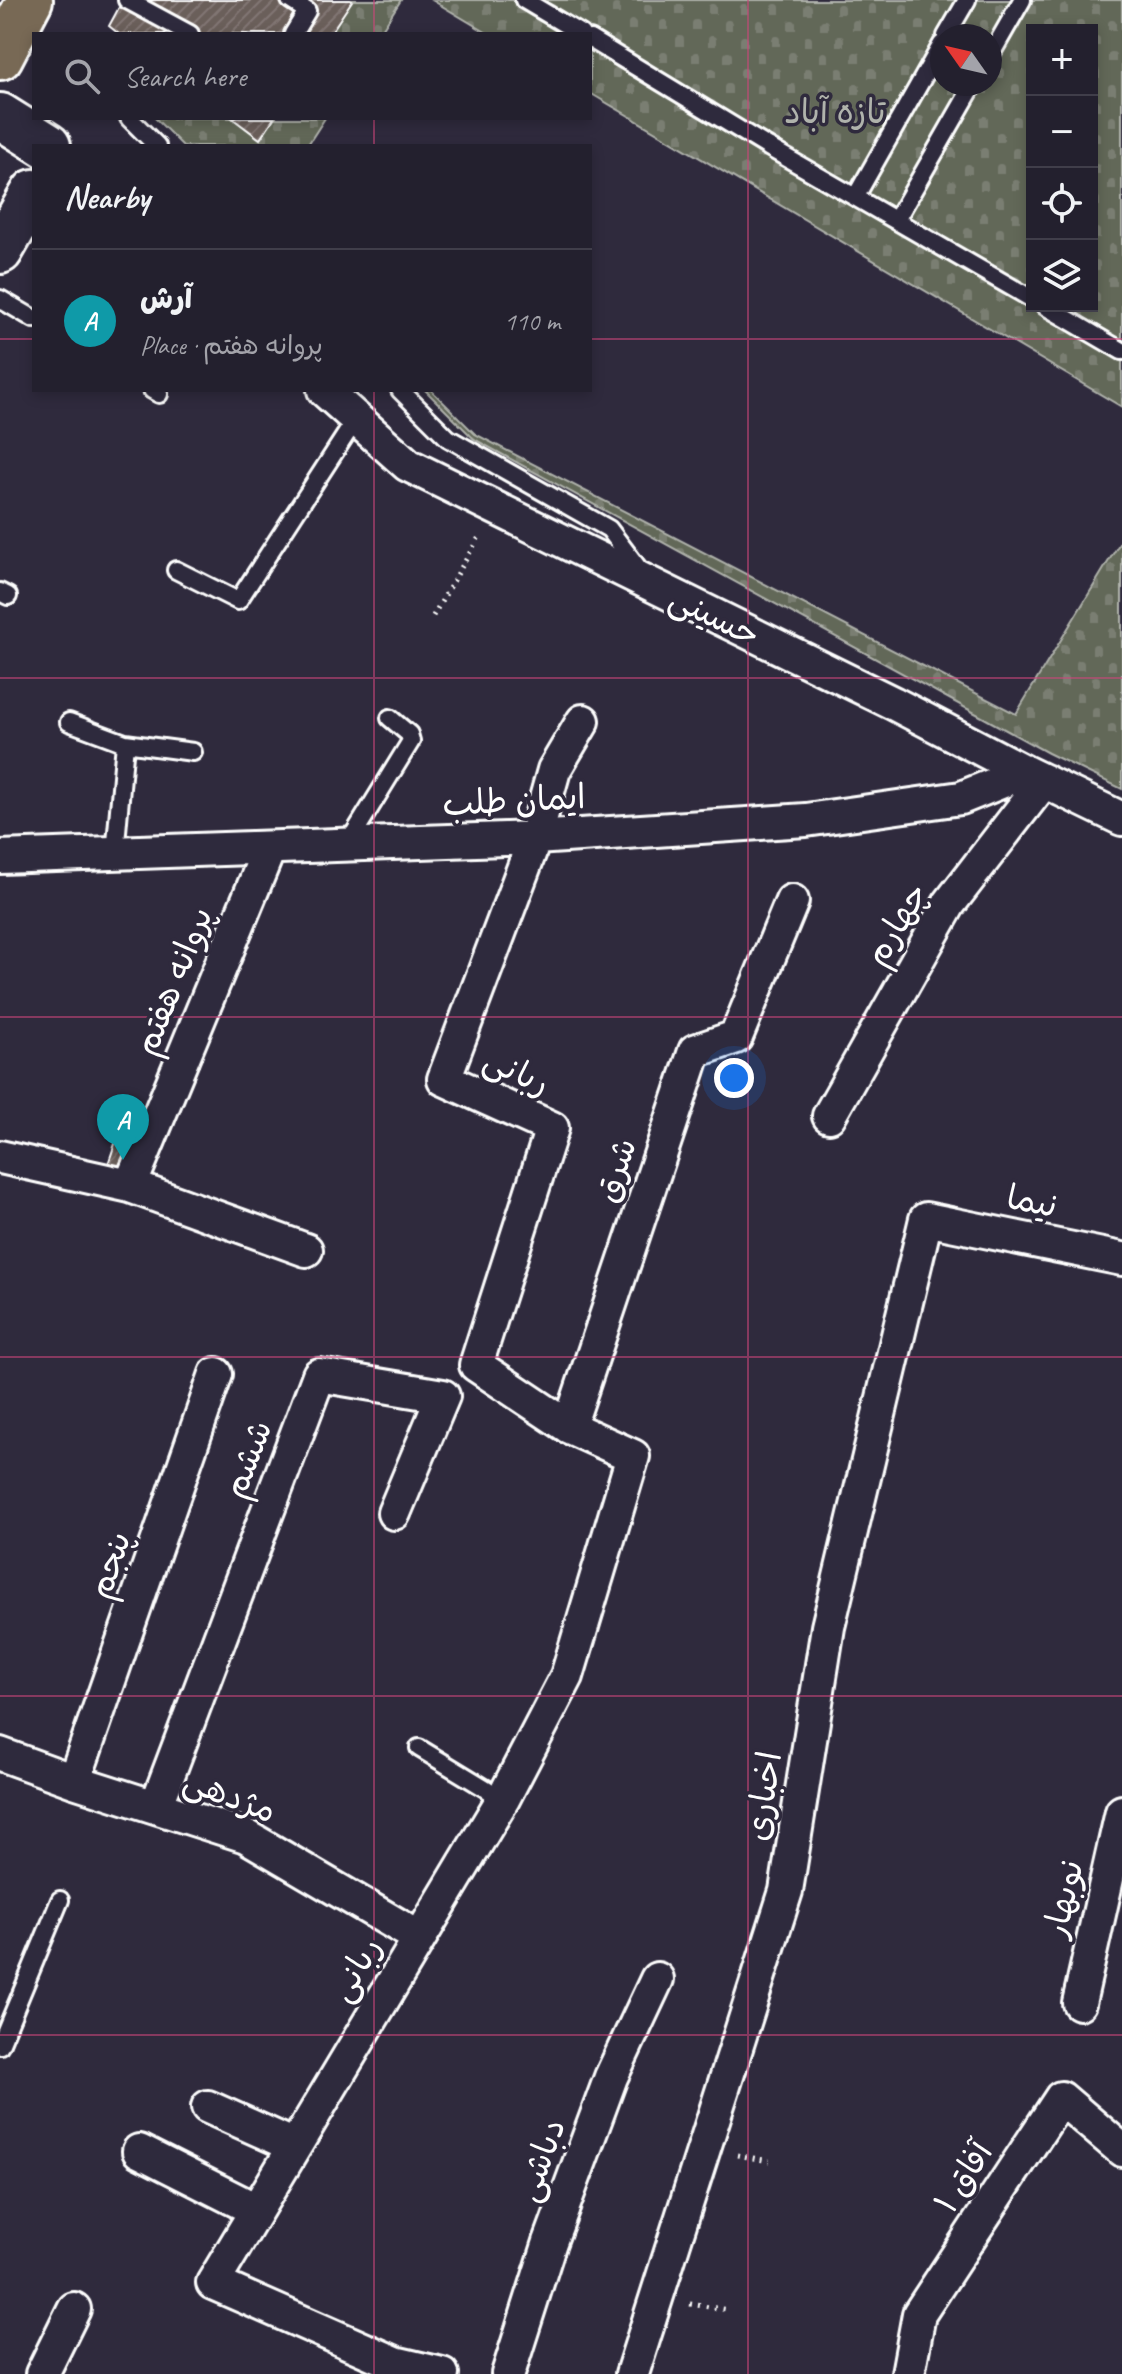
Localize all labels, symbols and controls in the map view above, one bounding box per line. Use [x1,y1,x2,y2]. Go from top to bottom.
north arrow [930,24,1002,96]
map controls [1026,24,1098,312]
button: + [1026,24,1098,96]
search box [32,32,592,120]
icon: search [60,54,104,98]
text: Search here [124,57,246,95]
park label: تازه آباد [784,90,887,133]
button: − [1026,96,1098,168]
button: locate [1026,168,1098,240]
text: Nearby [64,175,150,218]
button: layers [1026,240,1098,312]
text: آرش [140,279,192,317]
text: A [83,305,97,338]
text: 110 m [504,305,560,338]
text: Place · پروانه هفتم [140,329,323,362]
street label: حسینی [663,576,767,656]
street label: ایمان طلب [441,775,587,825]
street label: چهارم [854,874,941,976]
street label: پروانه هفتم [124,900,226,1063]
street label: ربانی [477,1037,557,1105]
your location [714,1058,754,1098]
pin: A [97,1094,149,1160]
street label: شرق [584,1132,646,1208]
street label: نیما [1003,1175,1061,1227]
street label: ششم [213,1414,285,1506]
street label: پنجم [78,1526,144,1606]
street label: اخباری [735,1748,791,1844]
street label: مژدهی [178,1758,282,1832]
street label: نوبهار [1033,1856,1093,1943]
street label: ربانی [319,1929,391,2009]
street label: دباشی [505,2112,575,2208]
street label: آفاق ۱ [924,2132,1003,2221]

